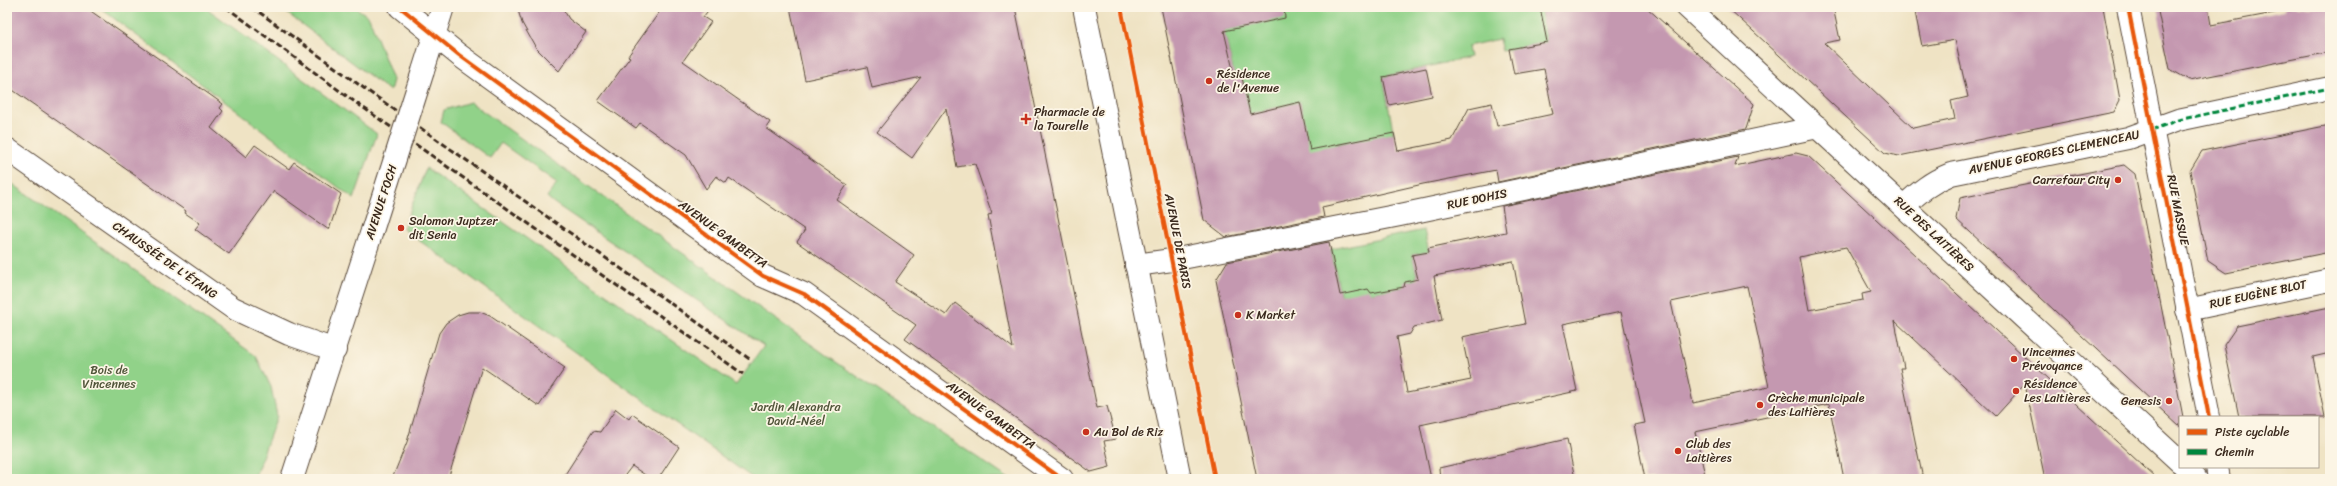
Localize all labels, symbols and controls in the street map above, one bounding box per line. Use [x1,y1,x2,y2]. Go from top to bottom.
place label: Résidence de l'Avenue [1217,63,1279,99]
marker: Résidence de l'Avenue [1204,76,1214,86]
place label: Pharmacie de la Tourelle [1034,101,1105,137]
marker: Pharmacie de la Tourelle [1021,114,1031,124]
street label: AVENUE GEORGES CLEMENCEAU [1966,123,2142,181]
street label: AVENUE FOCH [358,161,404,243]
place label: Carrefour City [2033,169,2111,191]
street label: RUE MASSUE [2160,173,2196,249]
marker: Carrefour City [2113,175,2123,185]
street label: RUE DOHIS [1445,182,1509,216]
street label: AVENUE DE PARIS [1158,190,1198,291]
street label: RUE DES LAITIÈRES [1889,191,1980,278]
street label: AVENUE GAMBETTA [673,193,772,274]
place label: Salomon Juptzer dit Senia [409,210,498,246]
street label: CHAUSSÉE DE L'ÉTANG [108,215,222,305]
marker: Salomon Juptzer dit Senia [396,223,406,233]
street label: RUE EUGÈNE BLOT [2207,273,2310,315]
place label: K Market [1246,304,1296,326]
marker: K Market [1233,310,1243,320]
place label: Vincennes Prévoyance [2022,341,2083,377]
marker: Vincennes Prévoyance [2009,354,2019,364]
park label: Bois de Vincennes [82,359,136,395]
place label: Résidence Les Laitières [2024,373,2091,409]
street label: AVENUE GAMBETTA [941,374,1040,455]
marker: Résidence Les Laitières [2011,386,2021,396]
place label: Crèche municipale des Laitières [1768,387,1865,423]
place label: Genesis [2121,390,2161,412]
park label: Jardin Alexandra David-Néel [751,396,841,432]
marker: Genesis [2164,396,2174,406]
marker: Crèche municipale des Laitières [1755,400,1765,410]
legend [2179,416,2319,468]
place label: Au Bol de Riz [1093,421,1163,443]
text: Piste cyclable [2215,421,2289,443]
marker: Au Bol de Riz [1081,427,1091,437]
place label: Club des Laitières [1686,433,1732,469]
text: Chemin [2215,441,2254,463]
marker: Club des Laitières [1673,446,1683,456]

